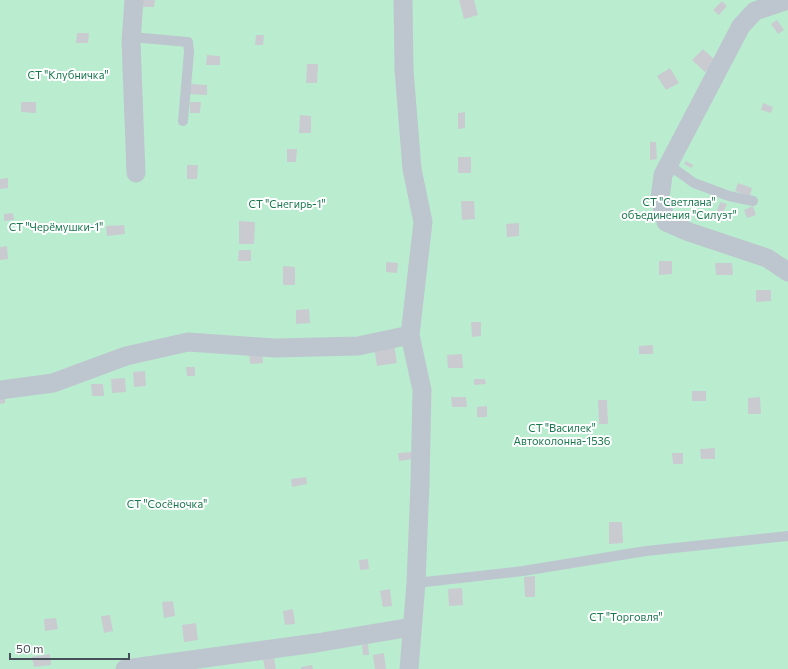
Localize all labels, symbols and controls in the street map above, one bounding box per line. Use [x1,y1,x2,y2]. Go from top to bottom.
park label: СТ "Клубничка" [28,68,108,81]
park label: СТ "Светлана" объединения "Силуэт" [621,195,737,221]
park label: СТ "Снегирь-1" [248,197,326,210]
park label: СТ "Черёмушки-1" [9,220,103,233]
park label: СТ "Василек" Автоколонна-1536 [513,421,611,447]
park label: СТ "Сосёночка" [127,497,207,510]
park label: СТ "Торговля" [589,610,663,623]
scale bar [10,635,129,661]
text: 50 m [16,641,44,655]

